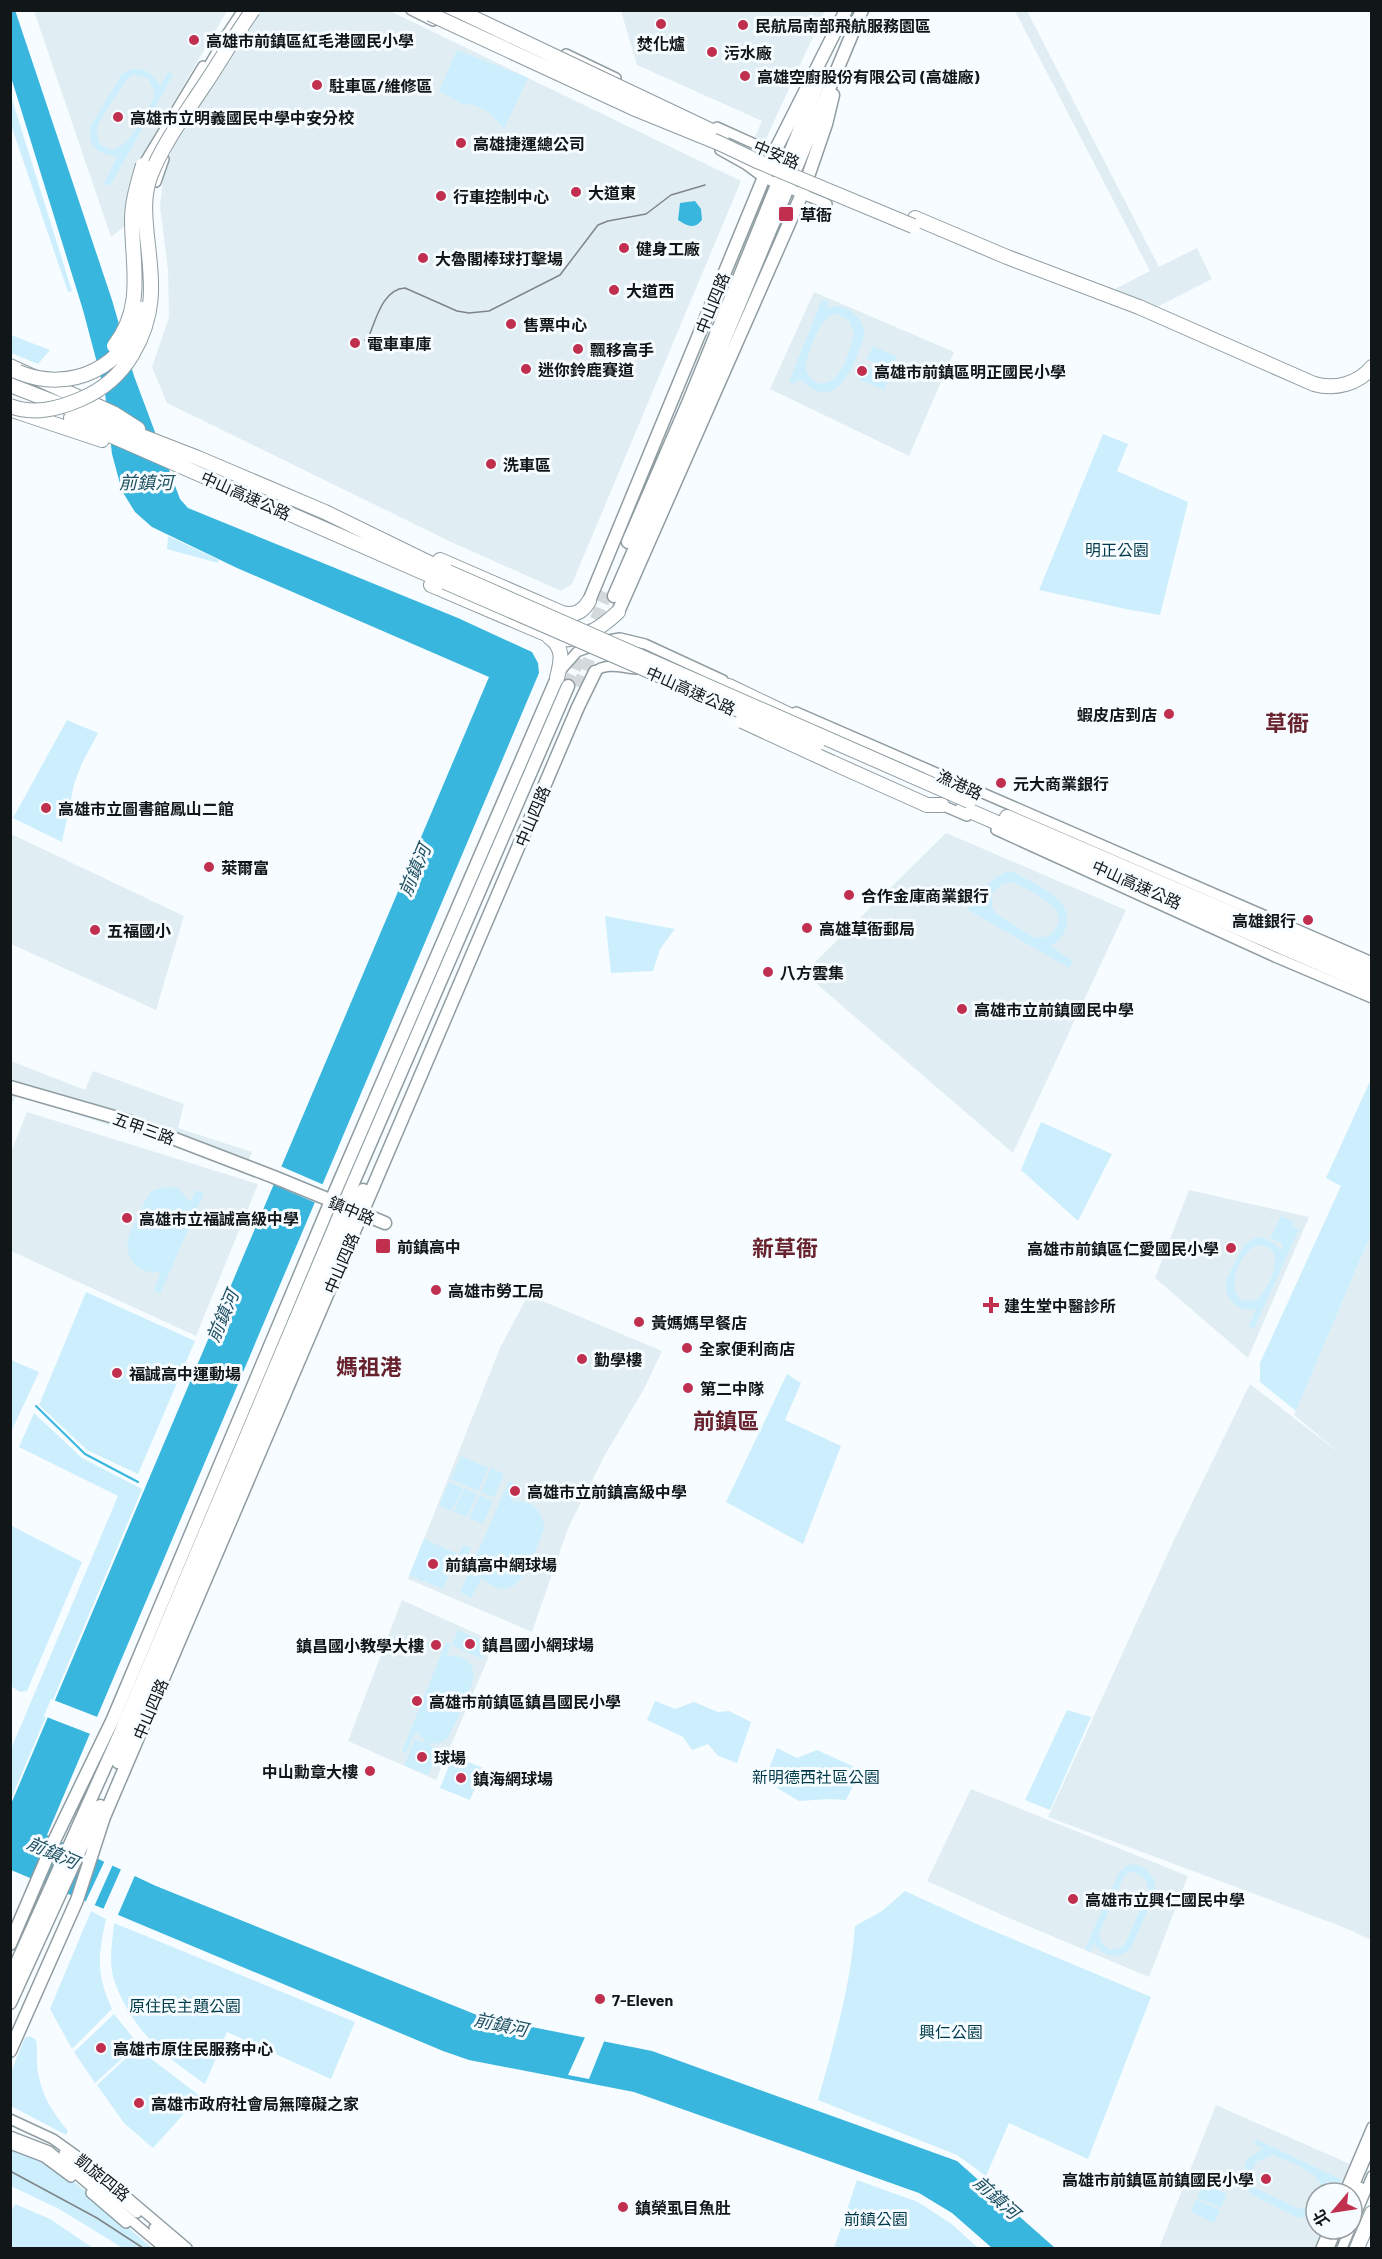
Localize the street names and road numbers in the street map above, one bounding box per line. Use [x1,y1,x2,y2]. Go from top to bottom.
street label: 中安路 [751,136,803,172]
street label: 中山四路 [691,270,733,336]
street label: 中山高速公路 [198,467,294,523]
street label: 中山高速公路 [643,662,739,718]
street label: 漁港路 [934,765,986,803]
street label: 中山四路 [511,783,553,849]
street label: 中山高速公路 [1089,856,1185,912]
street label: 五甲三路 [111,1108,177,1148]
street label: 鎮中路 [326,1192,378,1228]
street label: 中山四路 [320,1230,362,1296]
street label: 中山四路 [129,1676,171,1742]
street label: 凱旋四路 [72,2149,134,2205]

